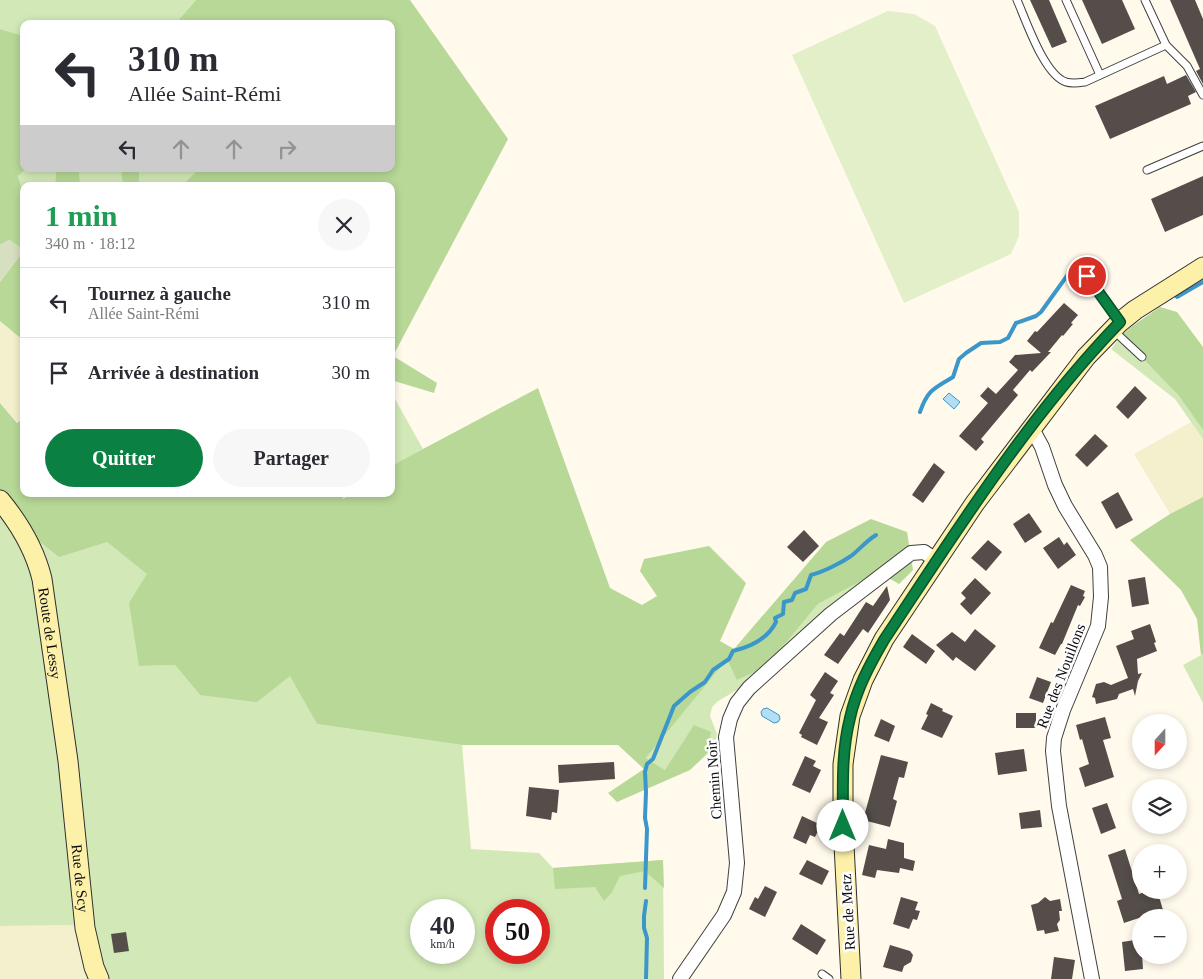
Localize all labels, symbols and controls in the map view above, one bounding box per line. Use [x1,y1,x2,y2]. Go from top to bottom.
icon: left [45,40,110,105]
text: 310 m [128,40,218,79]
text: Allée Saint-Rémi [128,81,281,106]
icon: left [114,135,142,163]
icon: ahead [167,135,195,163]
icon: ahead [220,135,248,163]
icon: right [273,135,301,163]
text: 1 min [45,199,118,232]
button: close [318,199,370,251]
text: 340 m · 18:12 [45,235,135,252]
pin [1066,255,1108,297]
icon: arrive [1073,262,1101,290]
text: Tournez à gauche [88,283,231,304]
icon: left [45,289,73,317]
text: 310 m [322,292,370,313]
text: Allée Saint-Rémi [88,305,200,322]
icon: arrive [45,359,73,387]
text: Arrivée à destination [88,362,259,383]
text: 30 m [331,362,370,383]
button: Quitter [45,429,203,487]
button: Partager [213,429,370,487]
street label: Route de Lessy [35,586,64,681]
street label: Rue des Nouillons [1034,621,1088,731]
north arrow [1132,714,1188,769]
map controls [1132,714,1187,964]
street label: Chemin Noir [703,740,725,820]
button: layers [1132,779,1187,834]
position arrow [816,799,868,851]
street label: Rue de Scy [69,844,91,914]
button: + [1132,844,1187,899]
street label: Rue de Metz [838,873,858,951]
speed limit sign: 50 [485,899,550,964]
button: − [1132,909,1187,964]
text: 40 [430,912,455,939]
text: km/h [430,937,455,951]

